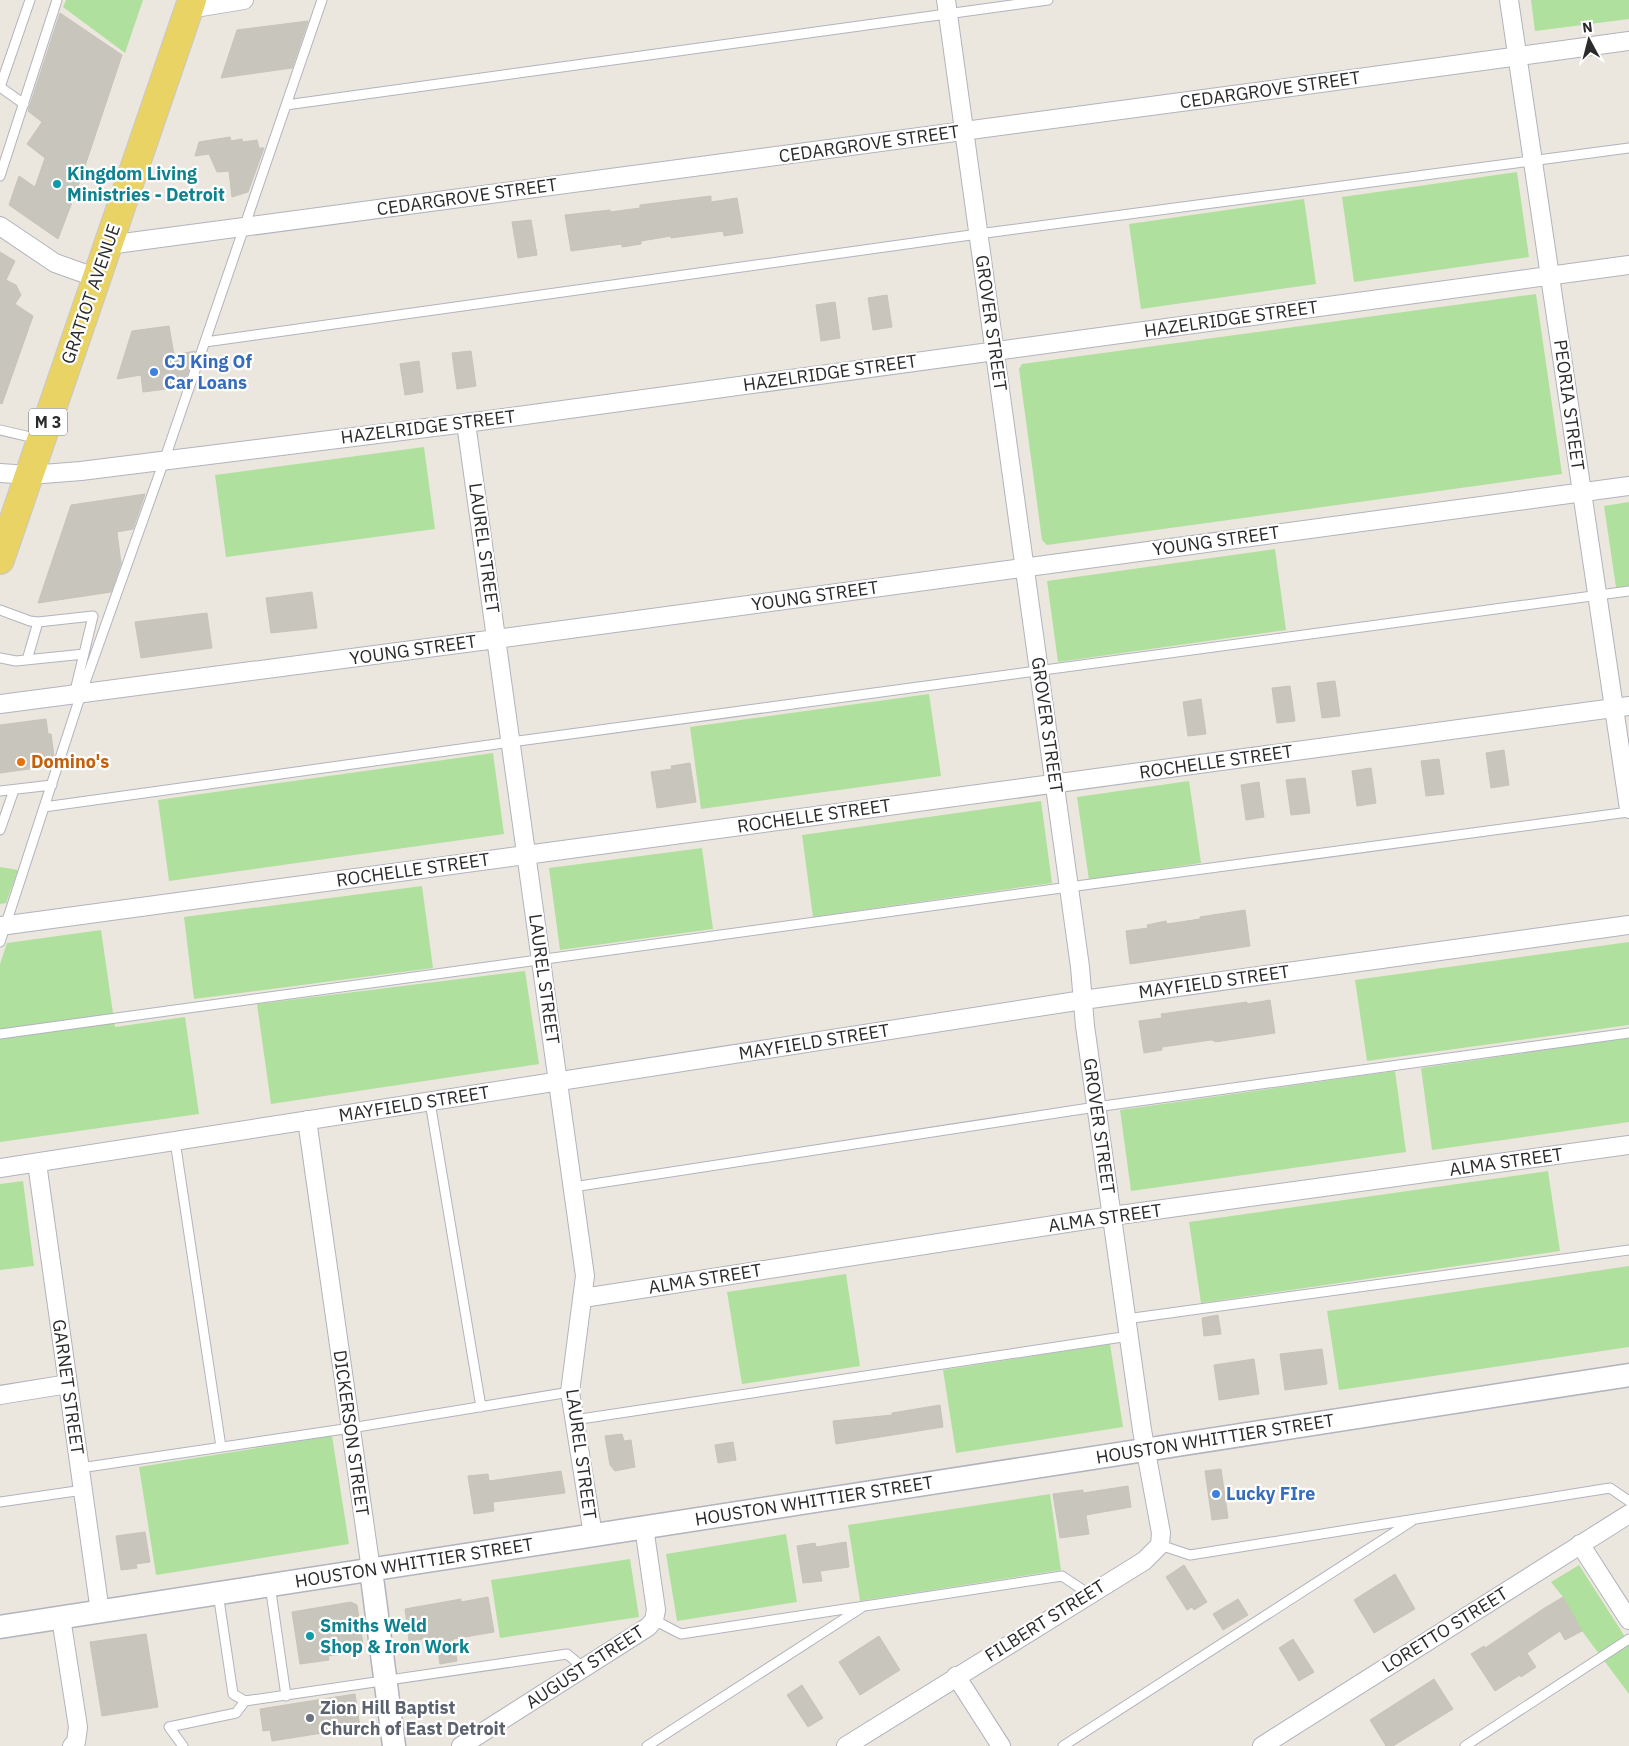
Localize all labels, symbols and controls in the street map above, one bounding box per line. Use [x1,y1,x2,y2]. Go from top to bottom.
north arrow [1564,15,1614,65]
text: N [1581,18,1594,37]
street label: CEDARGROVE STREET [1178,65,1362,114]
street label: CEDARGROVE STREET [777,119,961,168]
place label: Kingdom Living Ministries - Detroit [67,162,225,206]
street label: CEDARGROVE STREET [375,172,559,221]
marker: Kingdom Living Ministries - Detroit [51,178,63,190]
street label: GRATIOT AVENUE [56,221,125,367]
street label: GROVER STREET [971,254,1012,392]
street label: HAZELRIDGE STREET [1142,295,1319,342]
street label: PEORIA STREET [1549,338,1590,472]
street label: HAZELRIDGE STREET [741,349,918,396]
place label: CJ King Of Car Loans [164,350,252,394]
marker: CJ King Of Car Loans [148,366,160,378]
street label: HAZELRIDGE STREET [339,404,516,449]
road number: M 3 [29,408,67,436]
street label: LAUREL STREET [464,481,505,615]
street label: YOUNG STREET [1151,520,1281,561]
street label: YOUNG STREET [750,575,880,616]
street label: YOUNG STREET [348,629,478,670]
street label: GROVER STREET [1027,656,1068,794]
street label: ROCHELLE STREET [1138,739,1294,784]
place label: Domino's [31,750,109,773]
marker: Domino's [15,756,27,768]
street label: ROCHELLE STREET [736,793,892,838]
street label: ROCHELLE STREET [335,847,491,892]
street label: LAUREL STREET [524,912,565,1046]
street label: MAYFIELD STREET [1137,960,1291,1003]
street label: MAYFIELD STREET [737,1018,891,1065]
street label: GROVER STREET [1079,1057,1120,1195]
street label: MAYFIELD STREET [337,1080,491,1127]
street label: ALMA STREET [1448,1142,1564,1181]
street label: ALMA STREET [1047,1198,1163,1237]
street label: ALMA STREET [647,1258,763,1299]
street label: GARNET STREET [48,1318,89,1456]
street label: DICKERSON STREET [328,1348,375,1517]
street label: LAUREL STREET [561,1387,602,1521]
street label: HOUSTON WHITTIER STREET [1094,1408,1336,1469]
street label: HOUSTON WHITTIER STREET [693,1470,935,1531]
place label: Lucky FIre [1226,1482,1315,1505]
marker: Lucky FIre [1210,1488,1222,1500]
street label: HOUSTON WHITTIER STREET [293,1532,535,1593]
street label: FILBERT STREET [980,1574,1109,1667]
street label: LORETTO STREET [1377,1582,1512,1678]
place label: Smiths Weld Shop & Iron Work [320,1614,470,1658]
street label: AUGUST STREET [521,1620,648,1713]
marker: Smiths Weld Shop & Iron Work [304,1630,316,1642]
place label: Zion Hill Baptist Church of East Detroit [320,1696,506,1740]
marker: Zion Hill Baptist Church of East Detroit [304,1712,316,1724]

